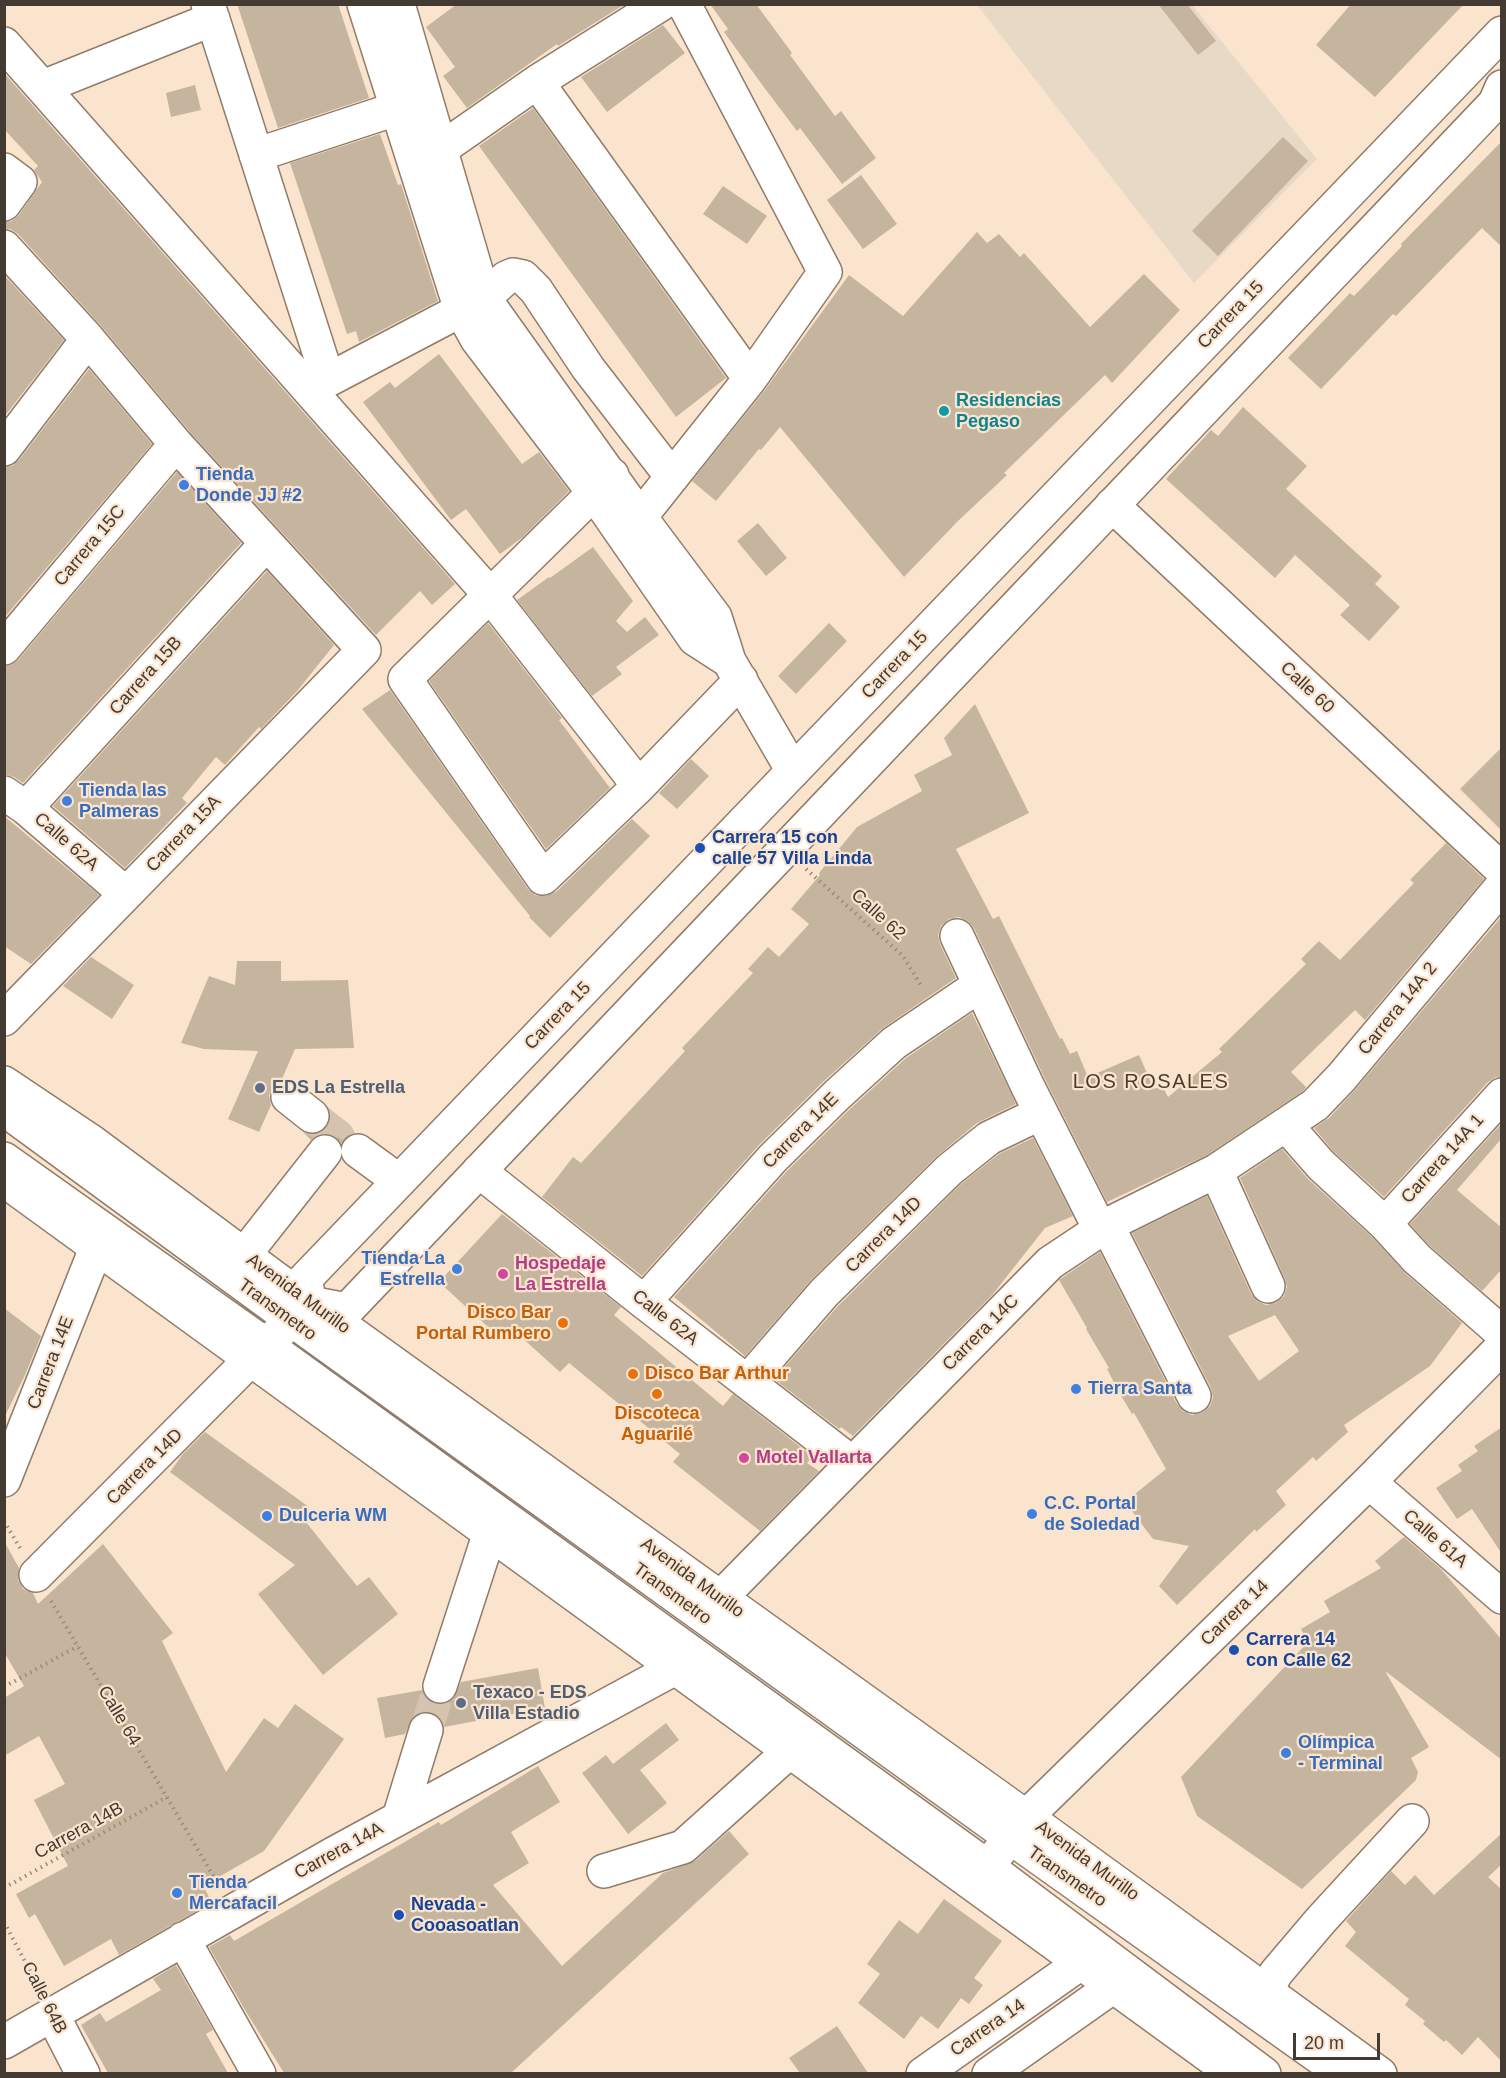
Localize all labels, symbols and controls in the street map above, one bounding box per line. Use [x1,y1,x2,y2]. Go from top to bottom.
street label: Carrera 15 [1193,277,1269,353]
place label: Residencias Pegaso [956,390,1061,432]
marker: Residencias Pegaso [937,404,951,418]
place label: Tienda Donde JJ #2 [196,464,302,506]
marker: Tienda Donde JJ #2 [177,478,191,492]
street label: Carrera 15C [50,501,130,591]
street label: Carrera 15 [857,627,933,703]
street label: Carrera 15B [105,632,187,720]
street label: Calle 60 [1275,658,1339,718]
place label: Tienda las Palmeras [79,780,167,822]
street label: Carrera 15A [142,791,226,877]
marker: Tienda las Palmeras [60,794,74,808]
street label: Calle 62A [29,808,103,876]
place label: Carrera 15 con calle 57 Villa Linda [712,827,872,870]
marker: Carrera 15 con calle 57 Villa Linda [693,841,707,855]
street label: Calle 62 [846,885,910,945]
street label: Carrera 14A 2 [1354,958,1442,1060]
street label: Carrera 15 [520,978,596,1054]
district label: LOS ROSALES [1073,1070,1229,1094]
place label: EDS La Estrella [272,1077,405,1099]
marker: EDS La Estrella [253,1081,267,1095]
street label: Carrera 14E [759,1089,843,1173]
street label: Carrera 14A 1 [1397,1110,1489,1208]
street label: Carrera 14D [841,1192,927,1278]
place label: Tienda La Estrella [361,1248,445,1290]
street label: Avenida Murillo [242,1249,354,1339]
place label: Hospedaje La Estrella [515,1253,606,1296]
marker: Tienda La Estrella [450,1262,464,1276]
marker: Hospedaje La Estrella [496,1267,510,1281]
street label: Transmetro [234,1274,320,1346]
street label: Calle 62A [628,1285,702,1351]
street label: Carrera 14C [938,1290,1024,1376]
place label: Disco Bar Portal Rumbero [416,1302,551,1344]
street label: Carrera 14E [23,1313,79,1413]
marker: Disco Bar Portal Rumbero [556,1316,570,1330]
place label: Disco Bar Arthur [645,1363,789,1385]
marker: Disco Bar Arthur [626,1367,640,1381]
place label: Tierra Santa [1088,1378,1192,1400]
marker: Tierra Santa [1069,1382,1083,1396]
marker: Discoteca Aguarilé [650,1387,664,1401]
place label: Discoteca Aguarilé [614,1403,700,1446]
street label: Carrera 14D [102,1424,188,1510]
place label: Motel Vallarta [756,1447,872,1469]
marker: Motel Vallarta [737,1451,751,1465]
place label: C.C. Portal de Soledad [1044,1493,1140,1536]
place label: Dulceria WM [279,1505,387,1527]
street label: Calle 61A [1398,1505,1472,1573]
marker: C.C. Portal de Soledad [1025,1507,1039,1521]
marker: Dulceria WM [260,1509,274,1523]
street label: Avenida Murillo [636,1533,748,1623]
street label: Transmetro [629,1558,715,1630]
street label: Carrera 14 [1197,1575,1273,1651]
place label: Carrera 14 con Calle 62 [1246,1629,1351,1672]
marker: Carrera 14 con Calle 62 [1227,1643,1241,1657]
street label: Calle 64 [93,1682,145,1750]
place label: Texaco - EDS Villa Estadio [473,1682,587,1724]
marker: Texaco - EDS Villa Estadio [454,1696,468,1710]
place label: Olímpica - Terminal [1298,1732,1383,1774]
marker: Olímpica - Terminal [1279,1746,1293,1760]
street label: Carrera 14B [31,1798,127,1864]
street label: Avenida Murillo [1031,1816,1143,1906]
street label: Carrera 14A [291,1818,387,1884]
street label: Transmetro [1023,1842,1111,1912]
place label: Tienda Mercafacil [189,1872,277,1914]
marker: Tienda Mercafacil [170,1886,184,1900]
place label: Nevada - Cooasoatlan [411,1894,519,1936]
marker: Nevada - Cooasoatlan [392,1908,406,1922]
street label: Calle 64B [17,1958,71,2038]
street label: Carrera 14 [947,1994,1029,2062]
scale bar [1296,2021,1383,2059]
text: 20 m [1304,2033,1344,2053]

